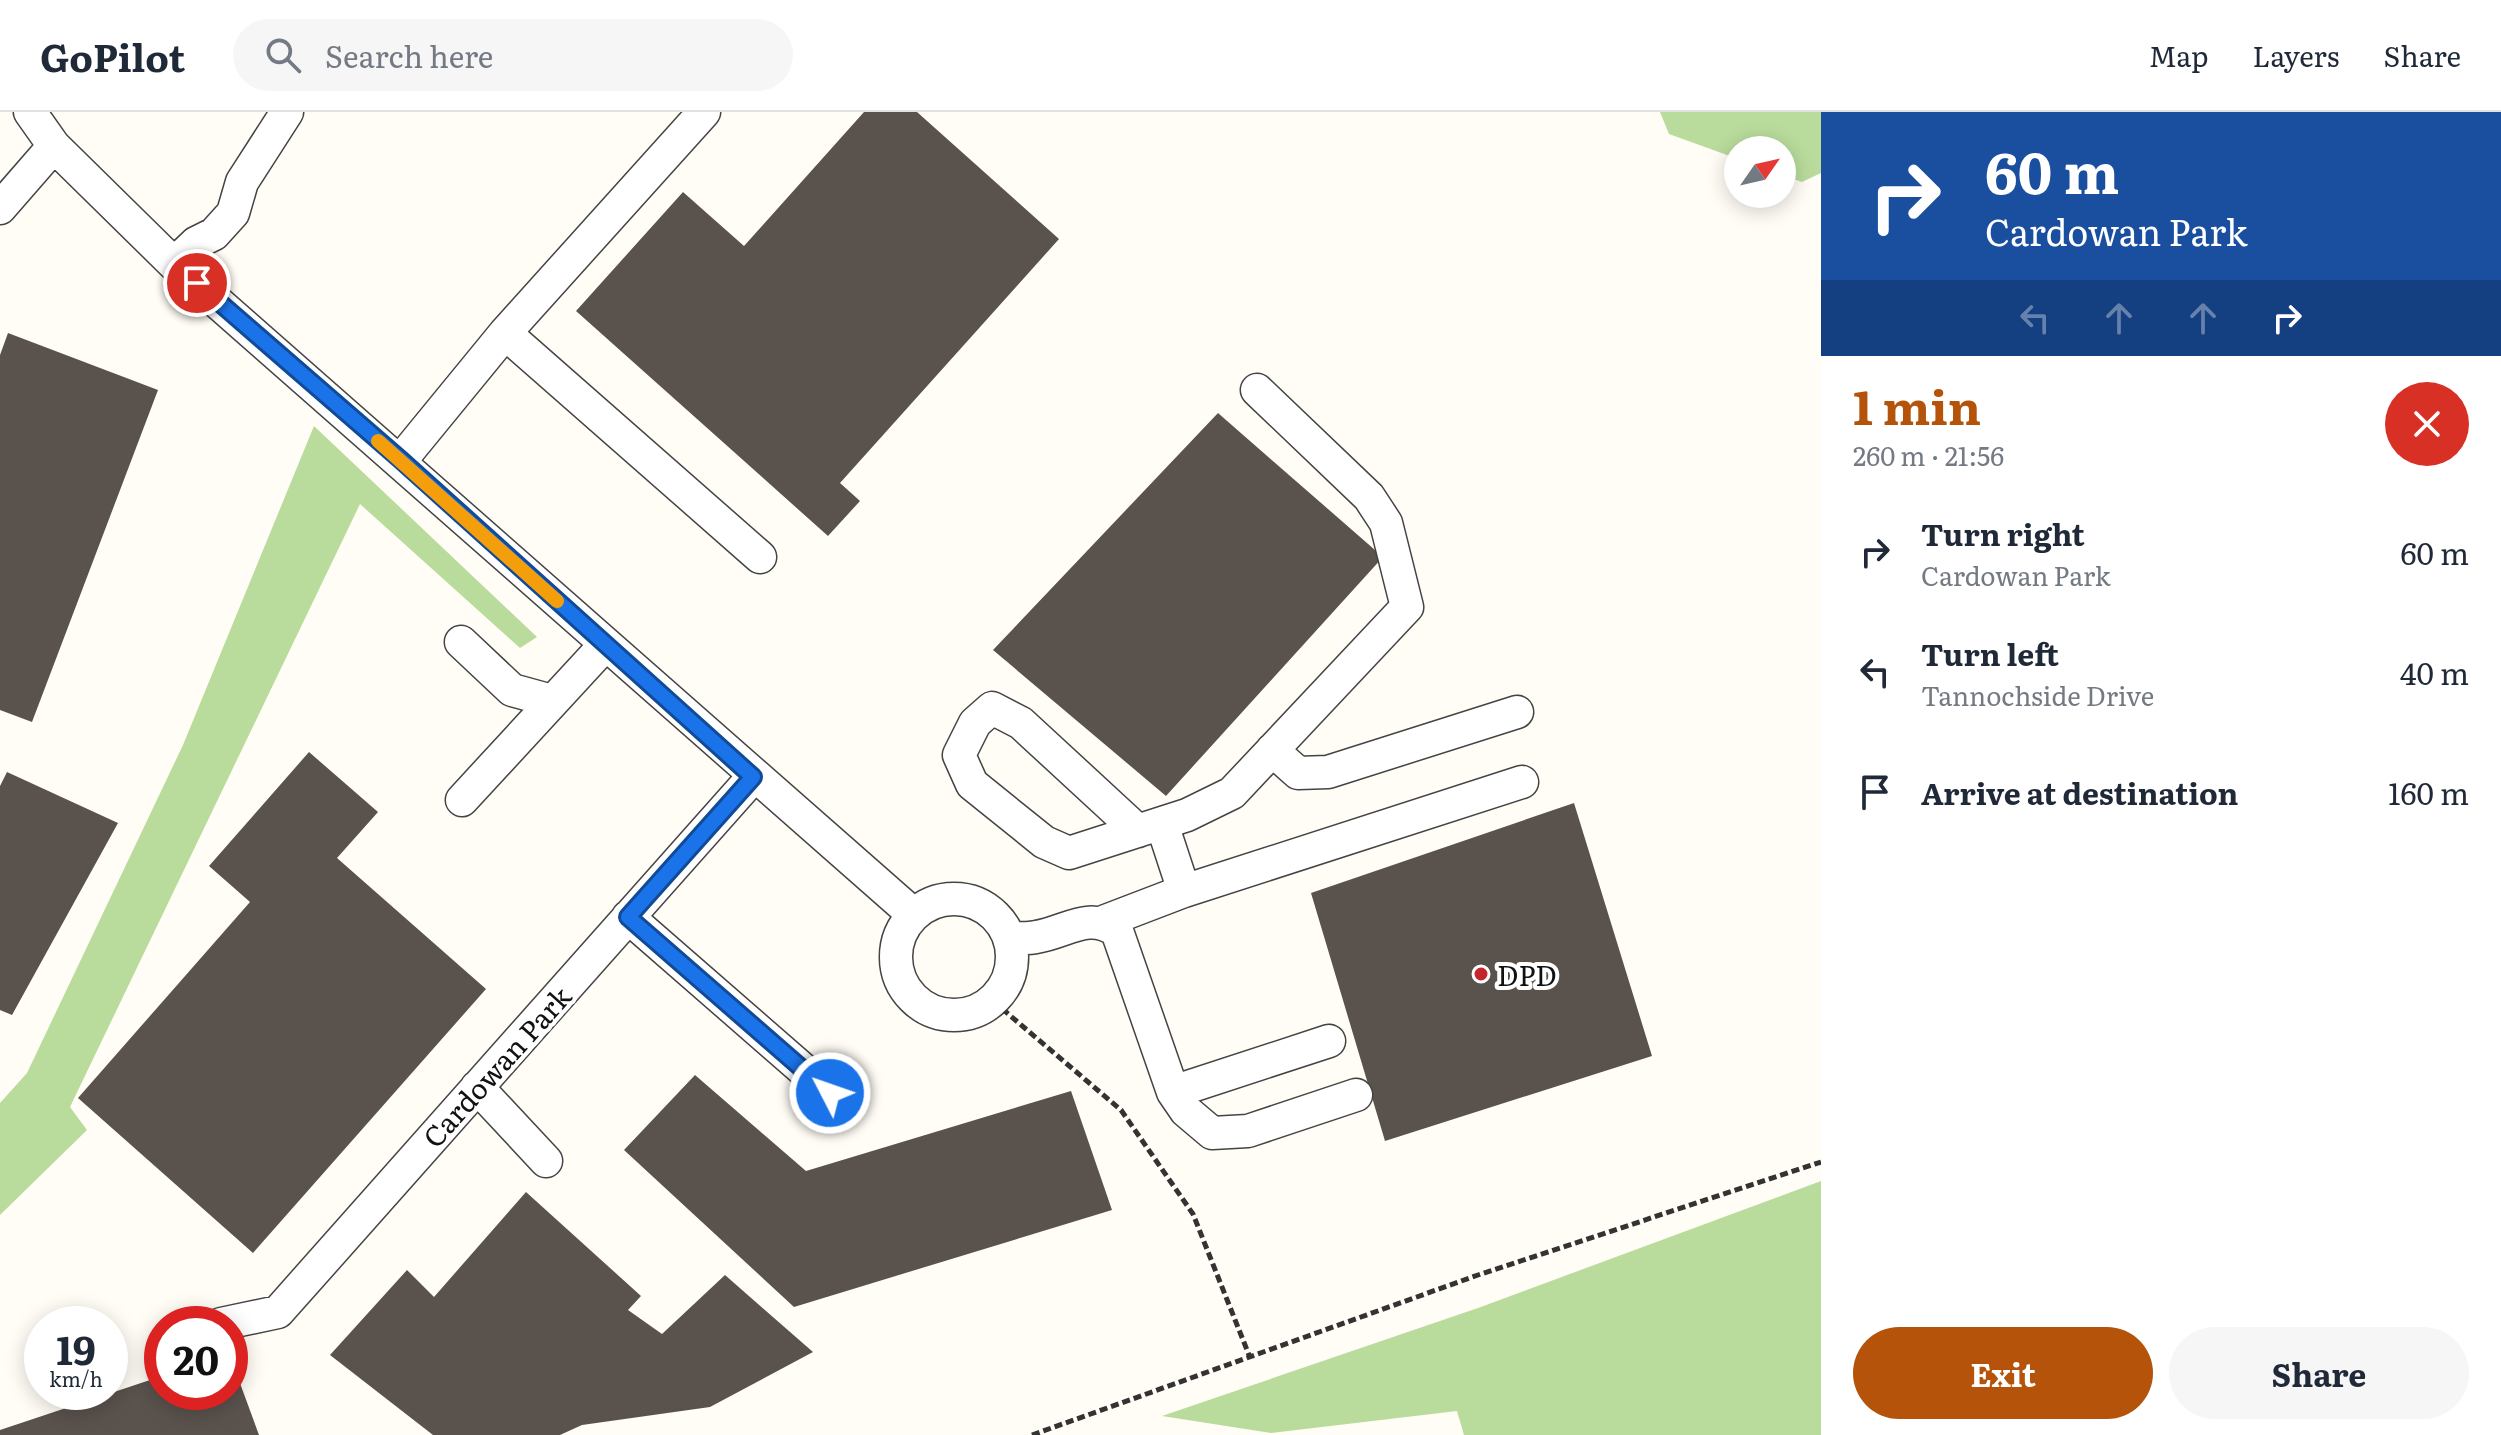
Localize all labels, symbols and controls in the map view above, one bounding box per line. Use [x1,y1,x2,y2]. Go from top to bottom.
search box [233,19,793,91]
text: GoPilot [40,27,185,84]
icon: search [261,33,305,77]
text: Search here [325,33,493,77]
text: Map [2149,34,2208,76]
text: Layers [2252,34,2339,76]
text: Share [2383,34,2461,76]
text: 60 m [1985,128,2119,211]
north arrow [1724,136,1796,208]
map controls [1724,136,1796,208]
icon: right [1853,144,1957,248]
text: Cardowan Park [1985,204,2248,257]
pin [163,249,231,317]
icon: arrive [175,261,219,305]
icon: left [2013,296,2057,340]
icon: ahead [2097,296,2141,340]
icon: ahead [2181,296,2225,340]
icon: right [2265,296,2309,340]
text: 1 min [1853,369,1981,440]
button: close [2385,382,2469,466]
text: 260 m · 21:56 [1853,435,2004,474]
text: Turn right [1921,511,2085,555]
icon: right [1853,530,1897,574]
text: 60 m [2400,530,2469,574]
text: Cardowan Park [1921,555,2111,594]
text: Turn left [1921,631,2059,675]
icon: left [1853,650,1897,694]
text: 40 m [2400,650,2469,694]
text: Tannochside Drive [1921,675,2154,714]
icon: arrive [1853,770,1897,814]
text: Arrive at destination [1921,770,2238,814]
text: 160 m [2388,770,2469,814]
place label: DPD [1497,953,1557,995]
marker: DPD [1472,965,1490,983]
street label: Cardowan Park [412,975,581,1156]
position arrow [788,1051,872,1135]
speed limit sign: 20 [144,1306,248,1410]
text: 19 [56,1318,96,1377]
button: Exit [1853,1327,2153,1419]
button: Share [2169,1327,2469,1419]
text: km/h [49,1363,103,1393]

